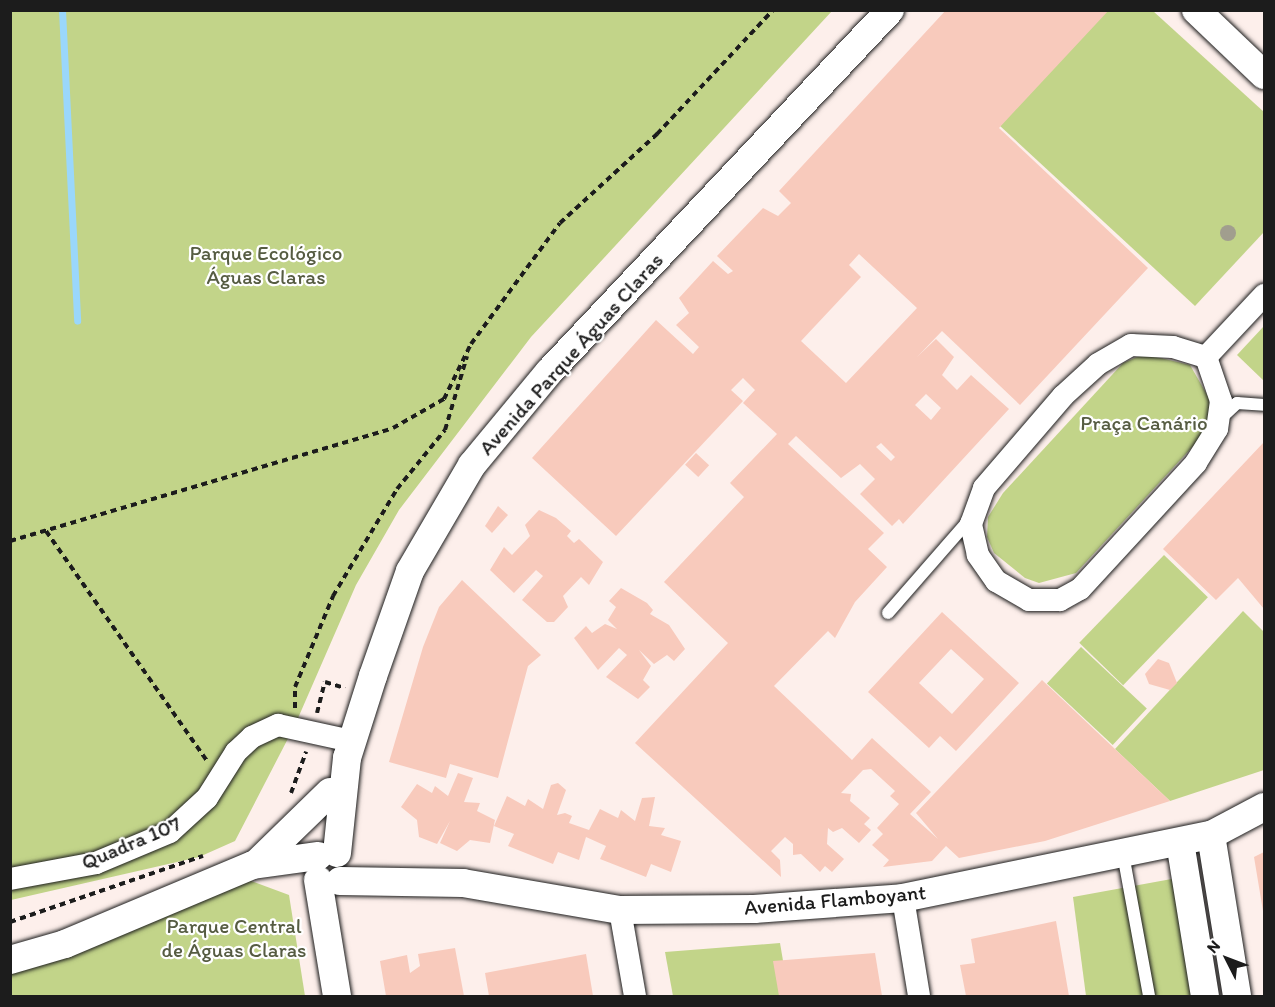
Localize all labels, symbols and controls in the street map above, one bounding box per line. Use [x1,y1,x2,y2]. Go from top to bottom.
park label: Parque Ecológico Águas Claras [189,240,343,290]
street label: Avenida Parque Águas Claras [474,248,668,460]
park label: Praça Canário [1080,410,1208,436]
street label: Quadra 107 [78,811,184,875]
street label: Avenida Flamboyant [743,879,927,921]
park label: Parque Central de Águas Claras [162,913,306,963]
north arrow [1197,929,1257,989]
text: N [1203,936,1224,957]

